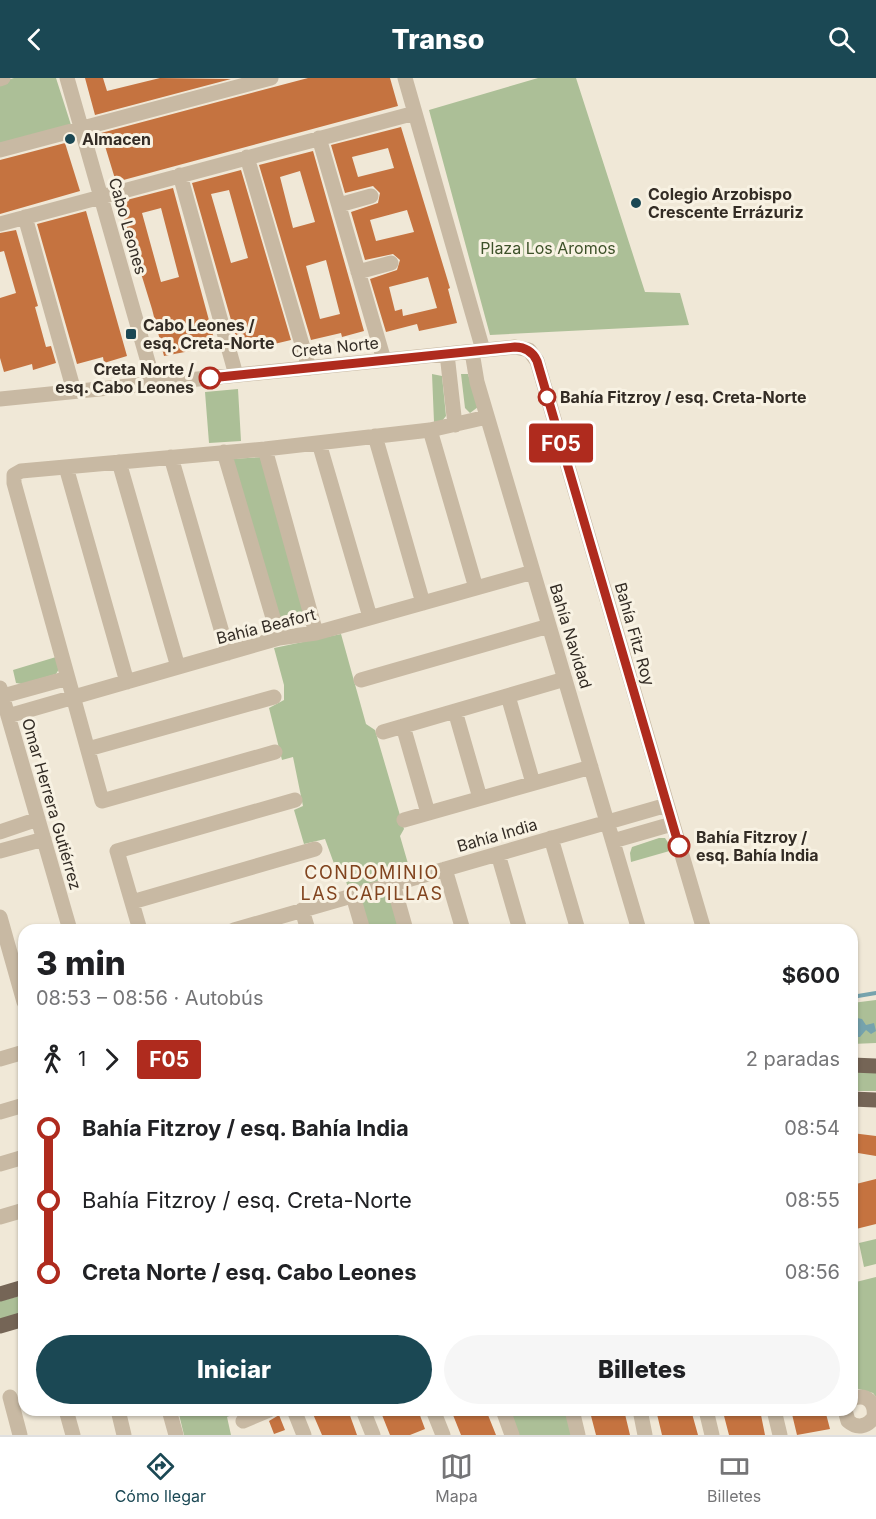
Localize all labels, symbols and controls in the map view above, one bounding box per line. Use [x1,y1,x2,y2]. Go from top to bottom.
icon: back [18,23,51,56]
text: Transo [392,23,484,56]
icon: search [825,23,858,56]
place label: Almacen [82,129,151,149]
marker: Almacen [63,132,77,146]
street label: Cabo Leones [105,175,151,277]
place label: Colegio Arzobispo Crescente Errázuriz [648,184,804,222]
marker: Colegio Arzobispo Crescente Errázuriz [629,196,643,210]
park label: Plaza Los Aromos [480,238,616,258]
place label: Cabo Leones / esq. Creta-Norte [143,315,275,353]
marker: Cabo Leones / esq. Creta-Norte [124,327,138,341]
street label: Creta Norte [290,332,380,362]
place label: Creta Norte / esq. Cabo Leones [55,359,194,397]
marker: Creta Norte / esq. Cabo Leones [199,367,221,389]
place label: Bahía Fitzroy / esq. Creta-Norte [560,387,807,407]
marker: Bahía Fitzroy / esq. Creta-Norte [538,388,556,406]
line badge: F05 [526,424,596,463]
text: F05 [541,431,581,456]
street label: Bahía Fitz Roy [611,580,659,688]
street label: Bahía Navidad [546,581,596,691]
street label: Bahía Beafort [214,604,318,648]
street label: Omar Herrera Gutiérrez [18,716,86,892]
street label: Bahía India [455,814,539,856]
place label: Bahía Fitzroy / esq. Bahía India [696,827,819,865]
marker: Bahía Fitzroy / esq. Bahía India [668,835,690,857]
district label: CONDOMINIO LAS CAPILLAS [300,862,444,904]
text: 3 min [36,943,126,983]
text: $600 [782,962,840,988]
text: 08:53 – 08:56 · Autobús [36,986,263,1010]
icon: walk [36,1043,69,1076]
icon: forward [95,1043,128,1076]
text: 1 [78,1047,86,1071]
text: F05 [149,1047,189,1072]
text: 2 paradas [746,1047,840,1071]
text: Bahía Fitzroy / esq. Bahía India [82,1115,409,1141]
text: 08:54 [784,1116,840,1140]
text: Bahía Fitzroy / esq. Creta-Norte [82,1187,412,1213]
text: 08:55 [785,1188,840,1212]
text: Creta Norte / esq. Cabo Leones [82,1259,416,1285]
text: 08:56 [785,1260,840,1284]
button: Iniciar [36,1335,432,1404]
button: Billetes [444,1335,840,1404]
tab: Cómo llegar [115,1450,206,1506]
tab: Mapa [435,1450,478,1506]
tab: Billetes [707,1450,761,1506]

